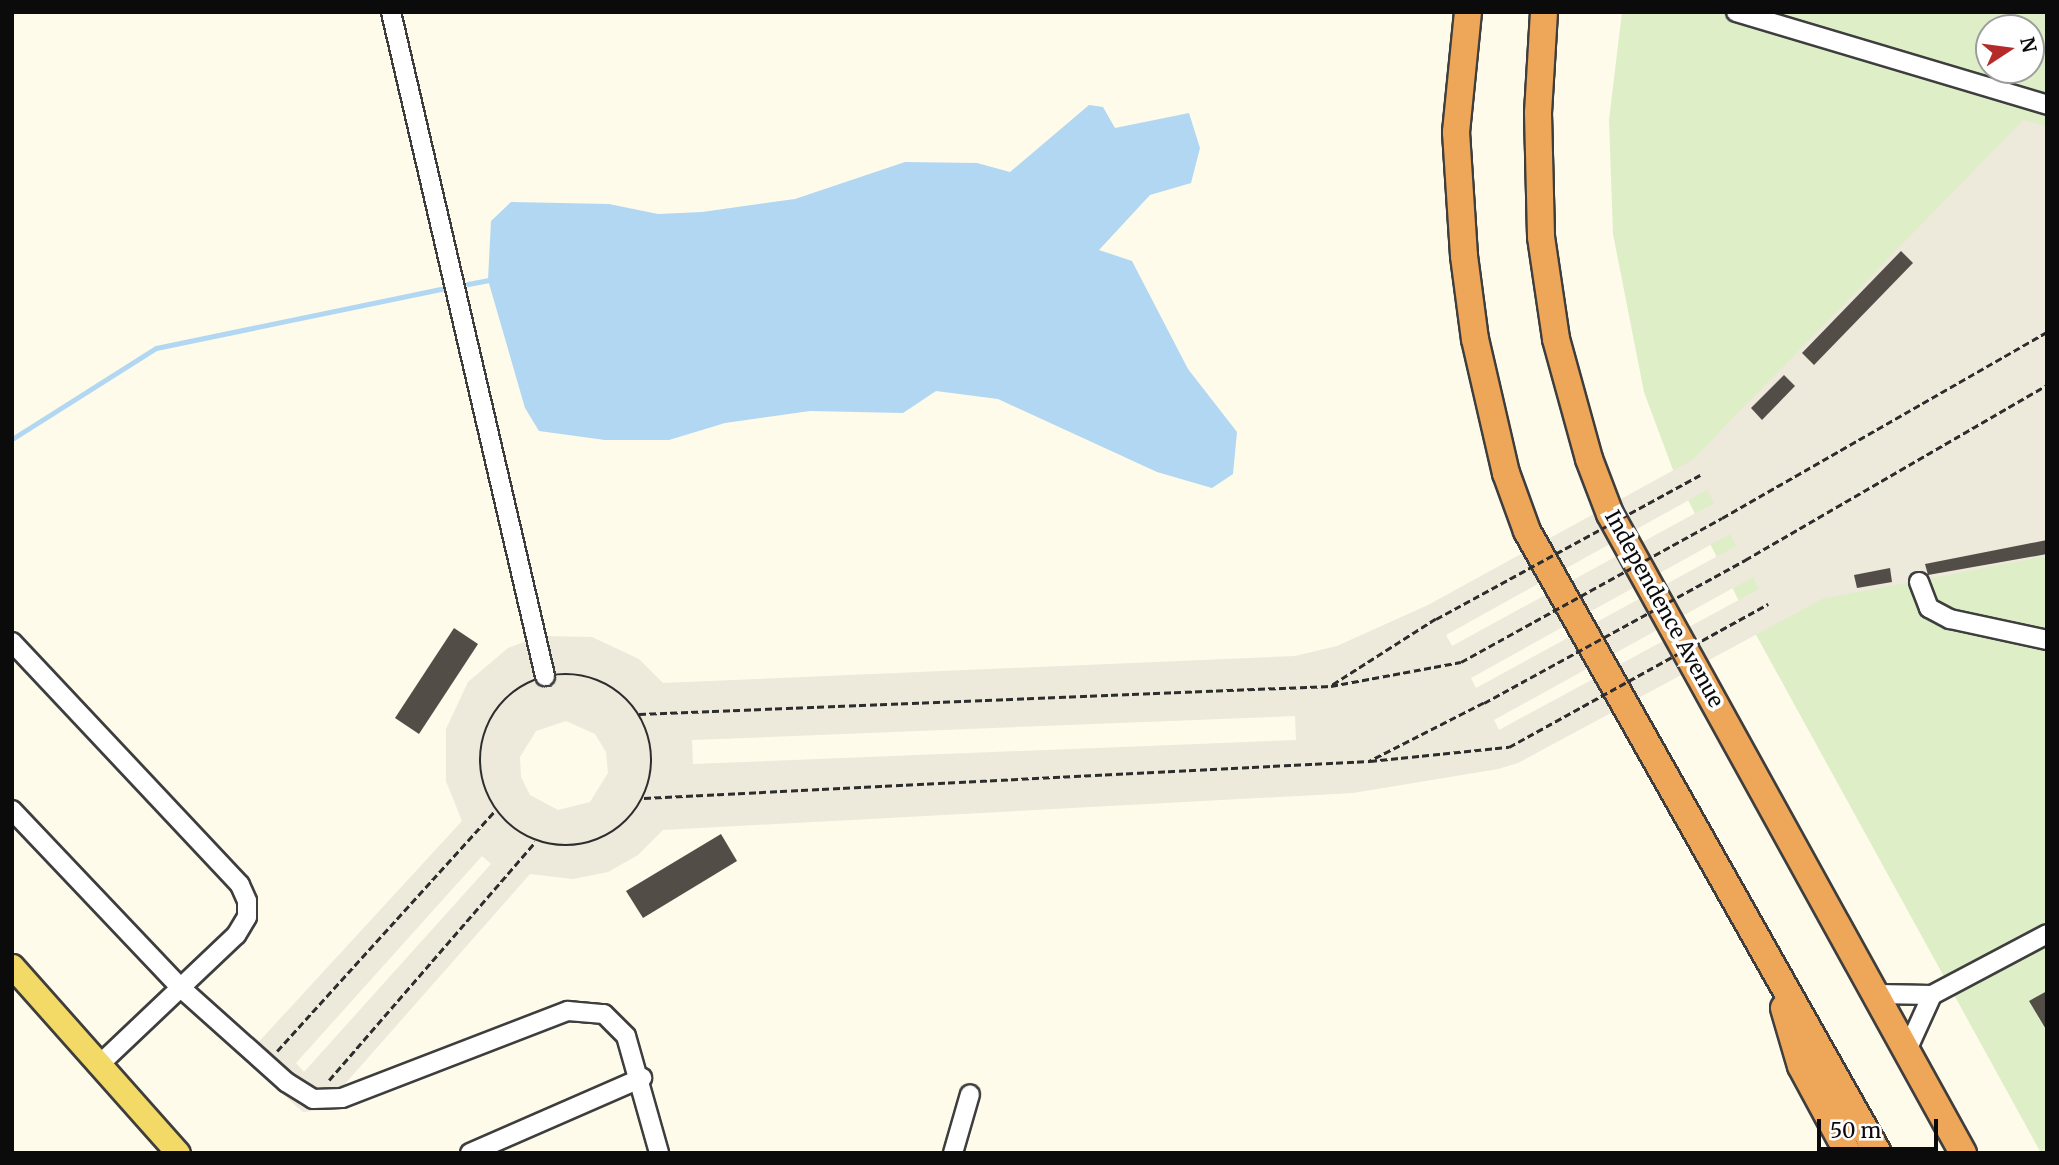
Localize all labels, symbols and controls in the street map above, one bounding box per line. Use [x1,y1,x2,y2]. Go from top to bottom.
north arrow [1975,14,2045,84]
text: N [2015,35,2042,55]
street label: Independence Avenue [1599,506,1729,712]
scale bar [1821,1106,1942,1150]
text: 50 m [1830,1117,1881,1144]

